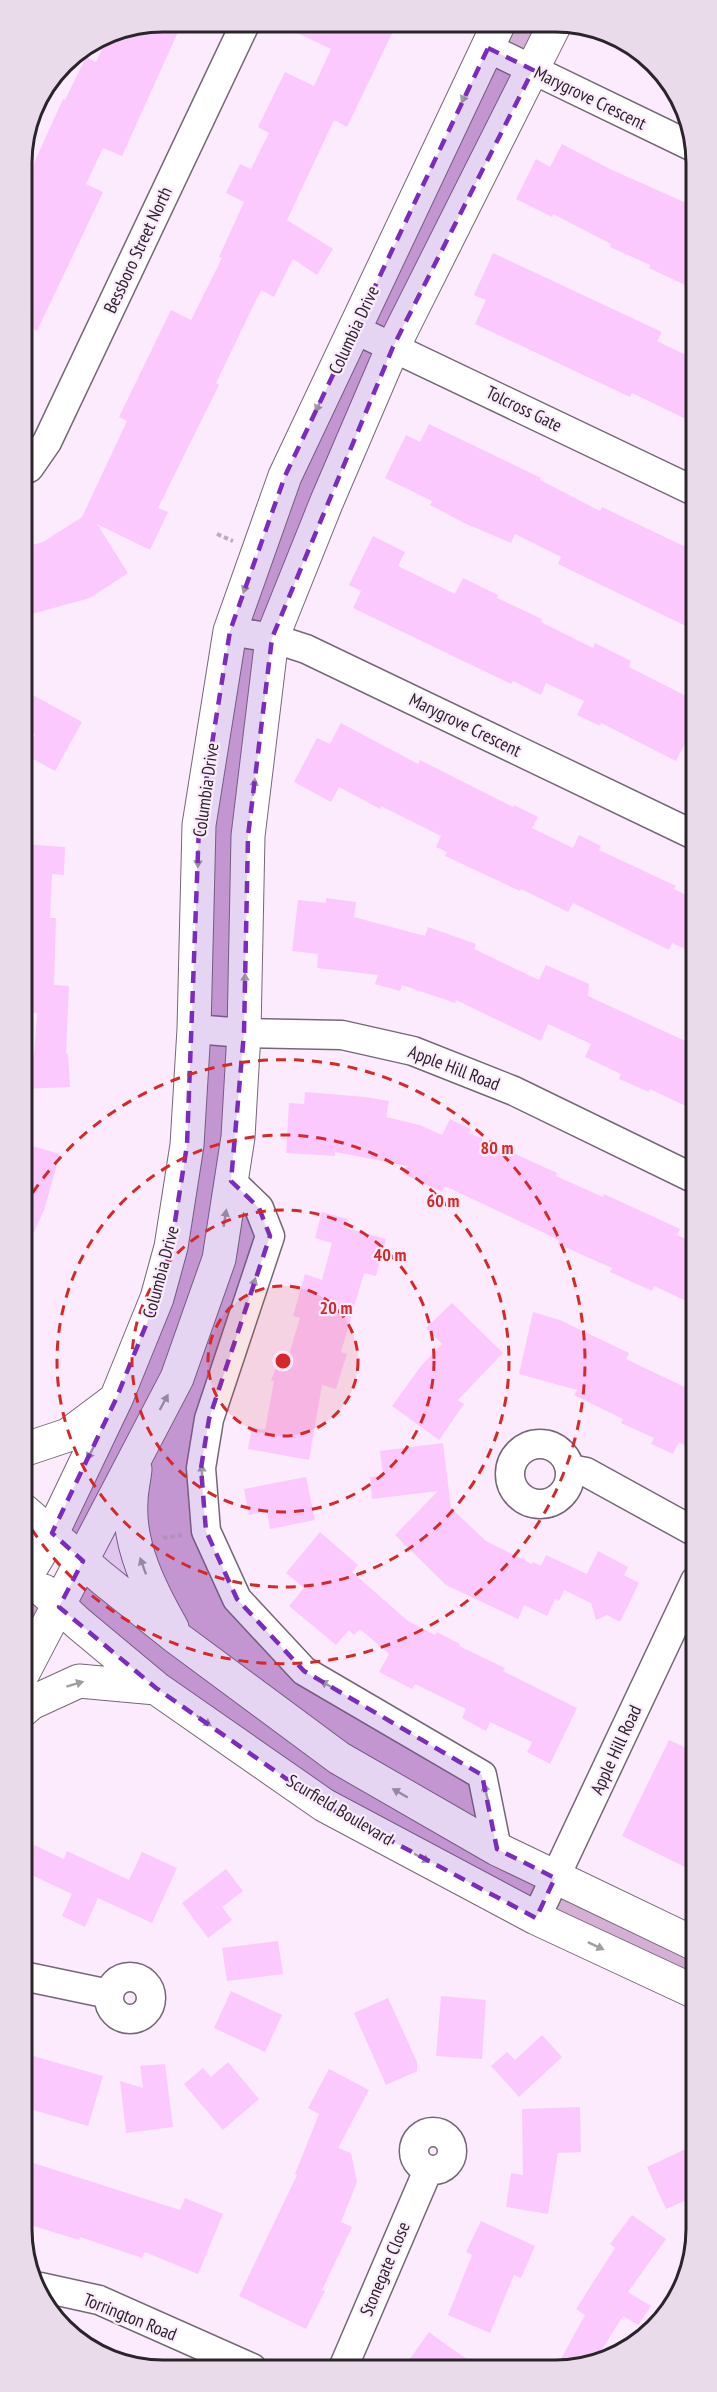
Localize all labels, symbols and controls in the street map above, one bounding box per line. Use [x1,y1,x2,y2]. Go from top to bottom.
street label: Marygrove Crescent [530,61,650,135]
one-way arrow [461,87,470,104]
street label: Bessboro Street North [98,183,177,317]
street label: Columbia Drive [323,282,384,378]
street label: Tolcross Gate [483,380,566,437]
one-way arrow [314,396,324,414]
one-way arrow [241,576,251,594]
street label: Marygrove Crescent [405,688,525,762]
street label: Columbia Drive [188,741,223,838]
one-way arrow [249,778,259,797]
one-way arrow [194,849,203,868]
one-way arrow [241,972,250,991]
street label: Apple Hill Road [405,1040,503,1095]
text: 80 m [481,1136,513,1159]
text: 60 m [427,1189,459,1212]
one-way arrow [221,1208,230,1227]
street label: Columbia Drive [137,1223,184,1321]
text: 40 m [374,1243,406,1266]
one-way arrow [249,1277,259,1295]
text: 20 m [320,1296,352,1319]
centre of rings [273,1351,293,1371]
one-way arrow [159,1393,169,1410]
one-way arrow [86,1443,95,1460]
one-way arrow [197,1463,207,1482]
one-way arrow [138,1557,148,1575]
one-way arrow [66,1679,84,1688]
one-way arrow [319,1680,336,1690]
street label: Apple Hill Road [585,1701,646,1798]
one-way arrow [196,1715,212,1727]
street label: Scurfield Boulevard [283,1769,398,1850]
one-way arrow [480,1782,490,1801]
one-way arrow [391,1788,408,1798]
one-way arrow [414,1853,431,1863]
one-way arrow [588,1941,606,1951]
street label: Stonegate Close [354,2218,415,2319]
street label: Torrington Road [80,2287,180,2346]

